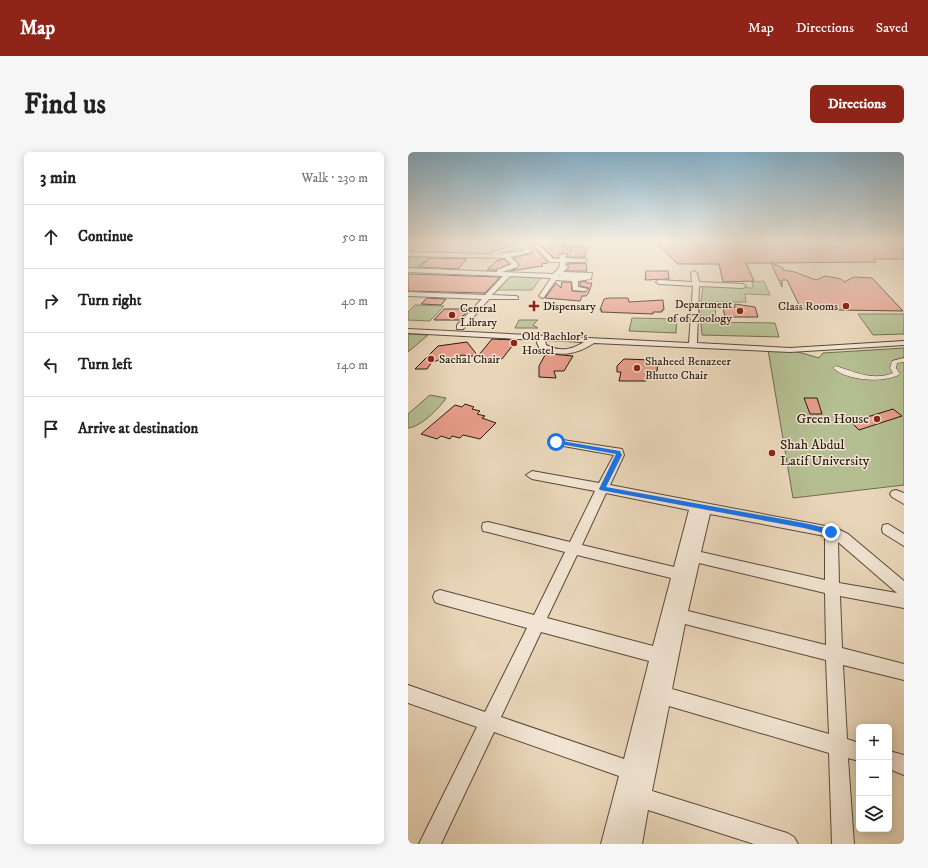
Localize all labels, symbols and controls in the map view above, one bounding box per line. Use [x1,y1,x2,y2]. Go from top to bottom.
text: Map [20,17,55,40]
text: Map [748,19,774,37]
text: Directions [796,19,854,37]
text: Saved [876,19,908,37]
button: Directions [810,85,904,123]
text: Find us [24,87,106,122]
text: 3 min [40,167,76,189]
text: Walk · 230 m [302,170,368,186]
icon: ahead [40,226,62,248]
text: Continue [78,227,133,246]
text: 50 m [342,229,368,245]
icon: right [40,290,62,312]
text: Turn right [78,291,141,310]
text: 40 m [341,293,368,309]
place label: Department of of Zoology [667,297,732,326]
place label: Dispensary [543,299,596,314]
place label: Class Rooms [778,299,838,314]
marker: Dispensary [528,300,540,312]
place label: Central Library [460,301,497,330]
marker: Class Rooms [841,301,851,311]
marker: Department of of Zoology [735,306,745,316]
marker: Central Library [447,310,457,320]
place label: Old Bachlor's Hostel [522,329,587,358]
marker: Old Bachlor's Hostel [509,338,519,348]
place label: Sachal Chair [439,352,501,367]
icon: left [40,354,62,376]
marker: Sachal Chair [426,354,436,364]
place label: Shaheed Benazeer Bhutto Chair [645,354,732,383]
text: Turn left [78,355,132,374]
text: 140 m [336,357,368,373]
marker: Shaheed Benazeer Bhutto Chair [632,363,642,373]
place label: Green House [797,410,869,428]
marker: Green House [872,414,882,424]
icon: arrive [40,418,62,440]
text: Arrive at destination [78,419,198,438]
route start [547,433,565,451]
place label: Shah Abdul Latif University [780,436,870,470]
marker: Shah Abdul Latif University [767,448,777,458]
route end [822,523,840,541]
map controls [856,724,892,832]
button: + [856,724,892,760]
button: − [856,760,892,796]
button: layers [856,796,892,832]

